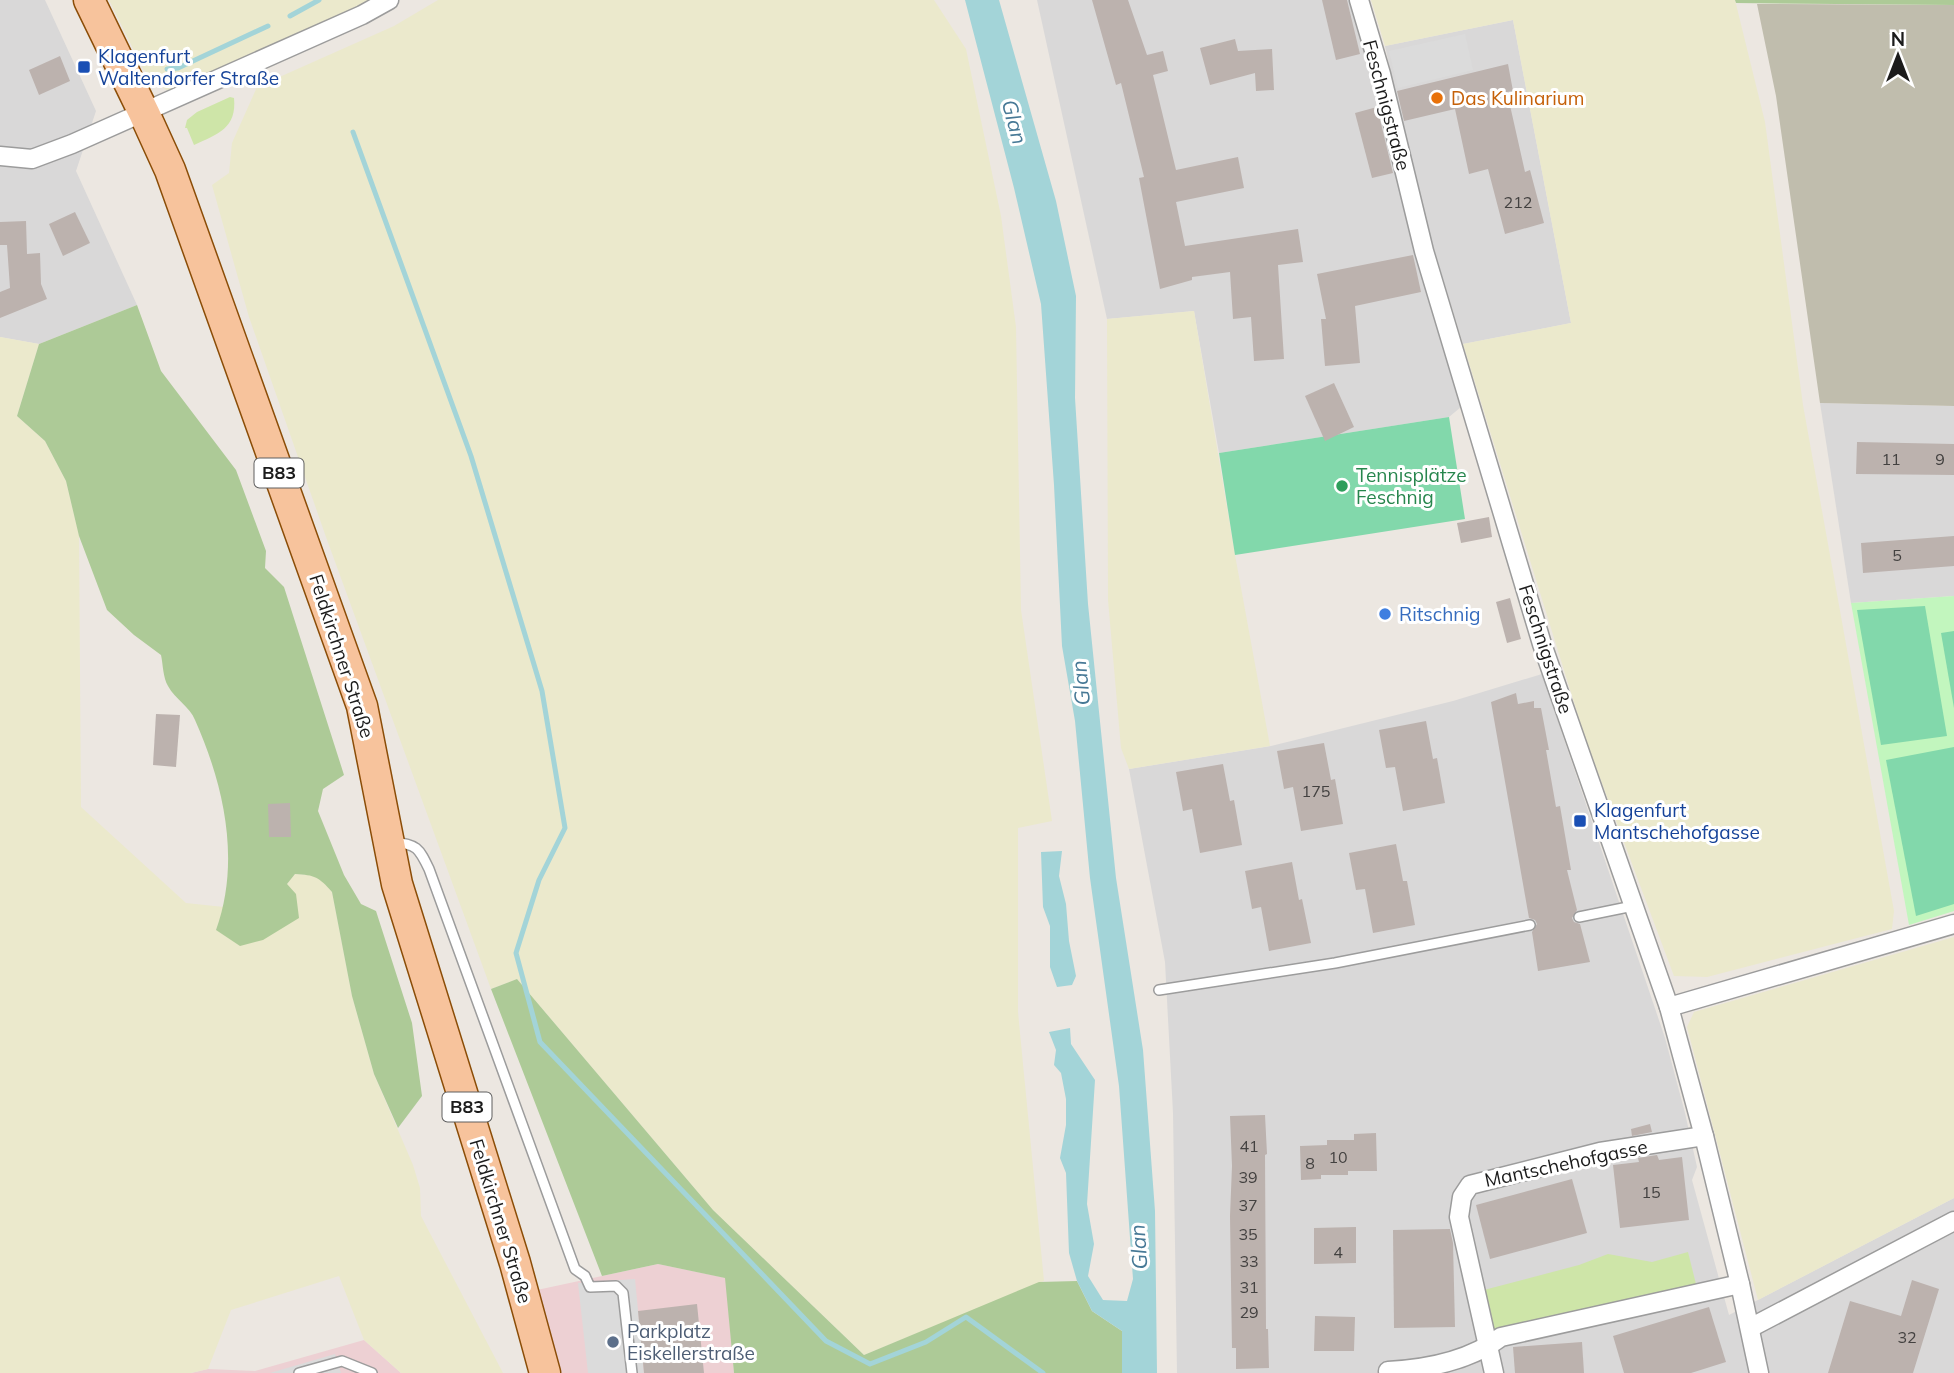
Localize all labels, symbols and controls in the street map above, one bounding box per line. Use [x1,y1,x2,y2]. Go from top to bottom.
north arrow [1863,21,1933,91]
text: N [1891,27,1905,51]
street label: Feschnigstraße [1358,37,1416,173]
place label: Klagenfurt Waltendorfer Straße [98,44,279,90]
marker: Klagenfurt Waltendorfer Straße [76,59,92,75]
place label: Das Kulinarium [1451,86,1584,110]
marker: Das Kulinarium [1429,90,1445,106]
water label: Glan [997,97,1033,147]
house number: 212 [1504,192,1532,212]
house number: 11 [1881,449,1901,469]
house number: 9 [1935,449,1945,469]
road number: B83 [254,458,304,488]
place label: Tennisplätze Feschnig [1356,463,1467,509]
marker: Tennisplätze Feschnig [1334,478,1350,494]
house number: 5 [1892,545,1902,565]
street label: Feldkirchner Straße [304,571,380,741]
street label: Feschnigstraße [1514,581,1578,717]
place label: Ritschnig [1399,602,1480,626]
marker: Ritschnig [1377,606,1393,622]
water label: Glan [1065,659,1095,707]
house number: 175 [1302,781,1330,801]
place label: Klagenfurt Mantschehofgasse [1594,798,1760,844]
marker: Klagenfurt Mantschehofgasse [1572,813,1588,829]
road number: B83 [442,1092,491,1122]
street label: Mantschehofgasse [1482,1134,1650,1192]
street label: Feldkirchner Straße [465,1136,537,1306]
house number: 41 [1239,1136,1259,1156]
house number: 10 [1328,1147,1348,1167]
house number: 8 [1305,1153,1315,1173]
house number: 39 [1238,1167,1258,1187]
house number: 15 [1641,1182,1661,1202]
house number: 37 [1238,1195,1258,1215]
water label: Glan [1123,1224,1153,1271]
house number: 35 [1238,1224,1258,1244]
house number: 4 [1333,1242,1343,1262]
house number: 33 [1239,1251,1259,1271]
house number: 31 [1239,1277,1259,1297]
house number: 29 [1239,1302,1259,1322]
place label: Parkplatz Eiskellerstraße [627,1319,755,1365]
house number: 32 [1897,1327,1917,1347]
marker: Parkplatz Eiskellerstraße [605,1334,621,1350]

